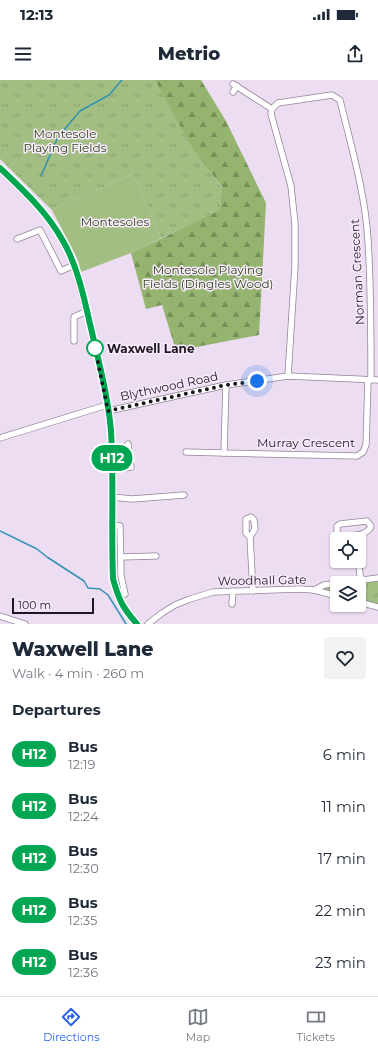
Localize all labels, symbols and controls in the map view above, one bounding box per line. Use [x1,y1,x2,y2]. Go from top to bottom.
text: 12:13 [20,5,53,24]
icon: menu [12,43,34,65]
text: Metrio [158,43,220,65]
icon: share [344,43,366,65]
park label: Montesole Playing Fields [23,126,107,155]
park label: Montesoles [81,214,149,229]
street label: Norman Crescent [347,218,367,325]
park label: Montesole Playing Fields (Dingles Wood) [142,262,274,291]
marker: Waxwell Lane [86,339,104,357]
place label: Waxwell Lane [107,341,195,356]
street label: Blythwood Road [119,368,219,404]
your location [247,371,267,391]
street label: Murray Crescent [257,435,355,450]
line badge: H12 [89,445,135,471]
text: H12 [99,449,125,467]
map controls [330,532,366,612]
button: locate [330,532,366,568]
street label: Woodhall Gate [217,572,307,588]
button: layers [330,576,366,612]
scale bar [12,596,94,615]
text: 100 m [18,598,51,612]
button: heart [324,637,366,679]
text: Waxwell Lane [12,638,153,661]
text: Walk · 4 min · 260 m [12,665,144,681]
text: Departures [12,700,101,719]
text: Bus [68,737,98,756]
text: H12 [21,745,47,763]
text: 6 min [323,745,366,764]
text: 12:19 [68,756,95,772]
text: Bus [68,789,98,808]
text: H12 [21,797,47,815]
text: 11 min [321,797,366,816]
text: 12:24 [68,808,99,824]
text: Bus [68,841,98,860]
text: H12 [21,849,47,867]
text: 17 min [318,849,366,868]
text: 12:30 [68,860,99,876]
text: Bus [68,893,98,912]
text: H12 [21,901,47,919]
text: 22 min [315,901,366,920]
text: 12:35 [68,912,97,928]
text: Bus [68,945,98,964]
text: H12 [21,953,47,971]
text: 23 min [315,953,366,972]
text: 12:36 [68,964,98,980]
tab: Directions [43,1006,100,1044]
tab: Map [186,1006,210,1044]
tab: Tickets [297,1006,335,1044]

